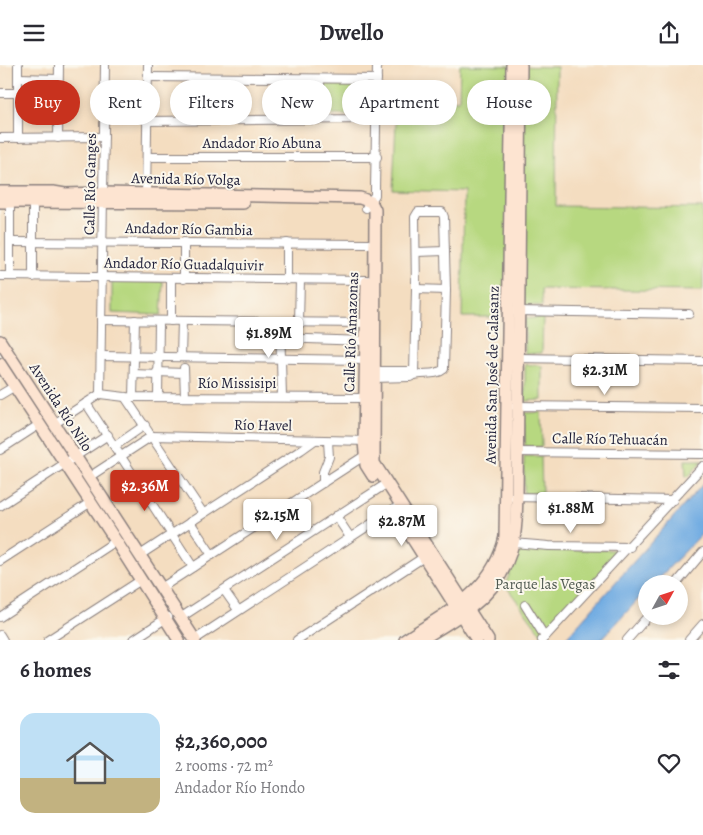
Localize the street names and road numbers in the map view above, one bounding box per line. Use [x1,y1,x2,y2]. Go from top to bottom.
street label: Calle Río Ganges [79,133,101,235]
street label: Andador Río Abuna [201,133,322,153]
street label: Avenida Río Volga [130,168,241,190]
street label: Andador Río Gambia [124,218,253,240]
street label: Andador Río Guadalquivir [103,253,264,275]
street label: Calle Río Amazonas [339,271,363,393]
street label: Avenida San José de Calasanz [480,286,504,465]
street label: Avenida Río Nilo [24,358,97,455]
street label: Río Missisipi [197,373,277,393]
street label: Río Havel [234,414,293,436]
street label: Calle Río Tehuacán [552,428,668,450]

